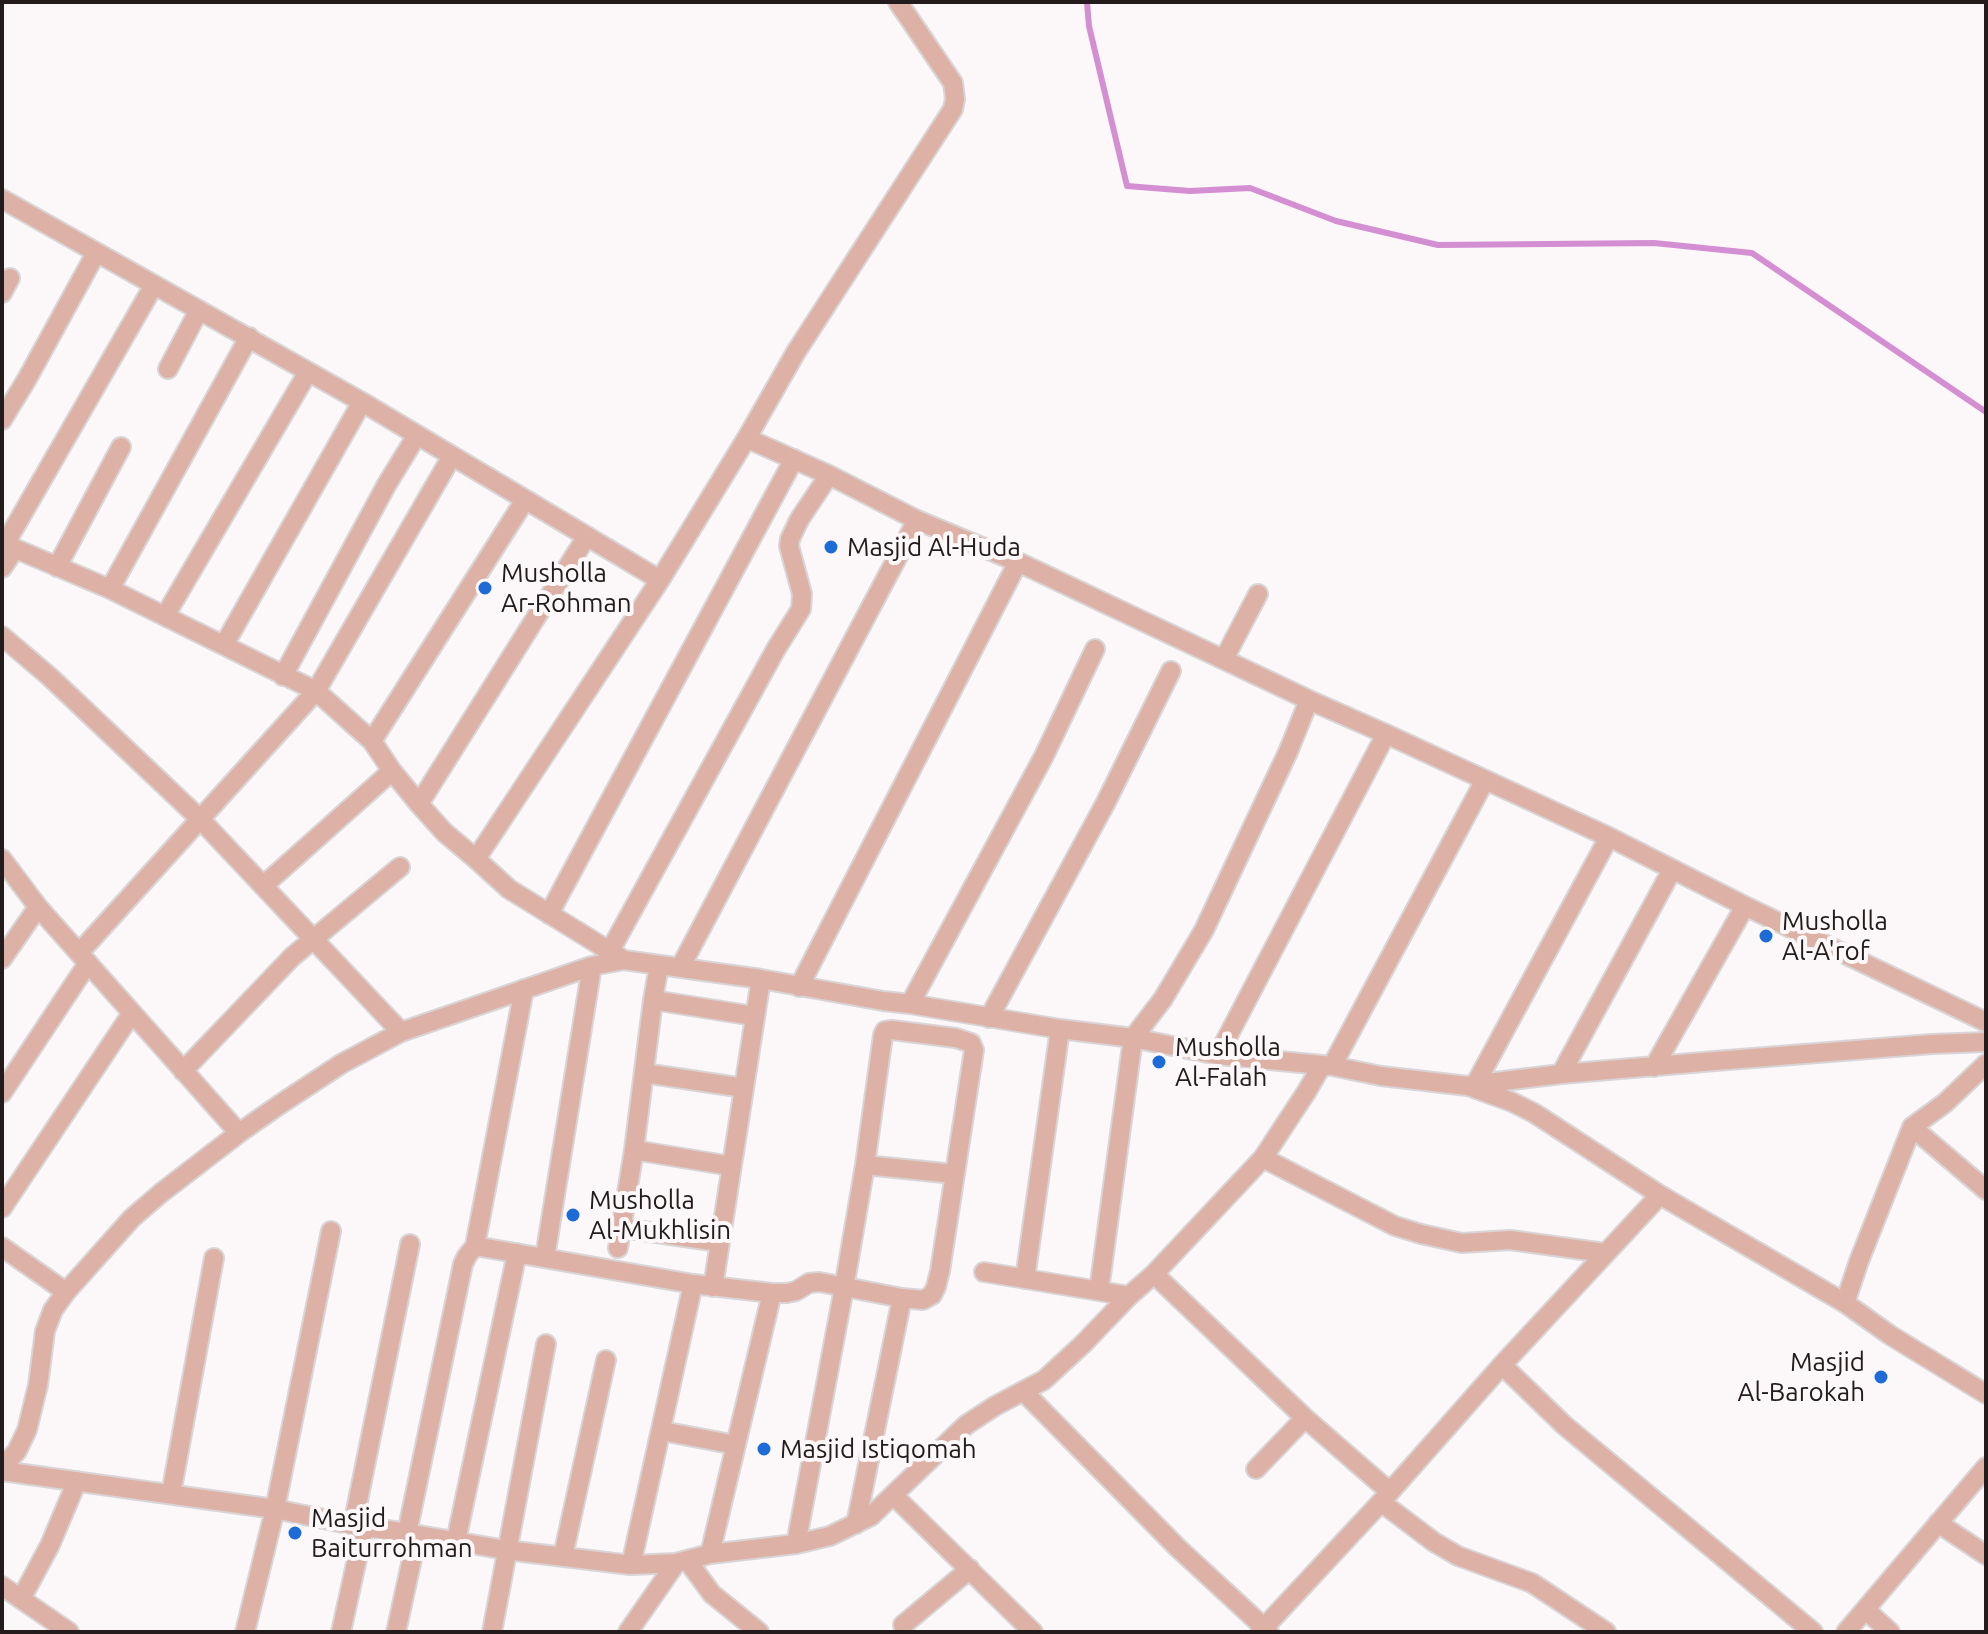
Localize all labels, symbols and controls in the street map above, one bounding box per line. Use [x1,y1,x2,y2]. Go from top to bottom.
place label: Masjid Al-Huda [847,531,1021,563]
marker: Masjid Al-Huda [822,538,840,556]
place label: Musholla Ar-Rohman [501,557,632,618]
marker: Musholla Ar-Rohman [476,579,494,597]
place label: Musholla Al-A'rof [1782,905,1888,966]
marker: Musholla Al-A'rof [1757,927,1775,945]
place label: Musholla Al-Falah [1175,1031,1281,1092]
marker: Musholla Al-Falah [1150,1053,1168,1071]
place label: Musholla Al-Mukhlisin [589,1184,731,1246]
marker: Musholla Al-Mukhlisin [564,1206,582,1224]
place label: Masjid Al-Barokah [1738,1346,1865,1408]
marker: Masjid Al-Barokah [1872,1368,1890,1386]
place label: Masjid Istiqomah [780,1433,977,1465]
marker: Masjid Istiqomah [755,1440,773,1458]
place label: Masjid Baiturrohman [311,1502,473,1564]
marker: Masjid Baiturrohman [286,1524,304,1542]

